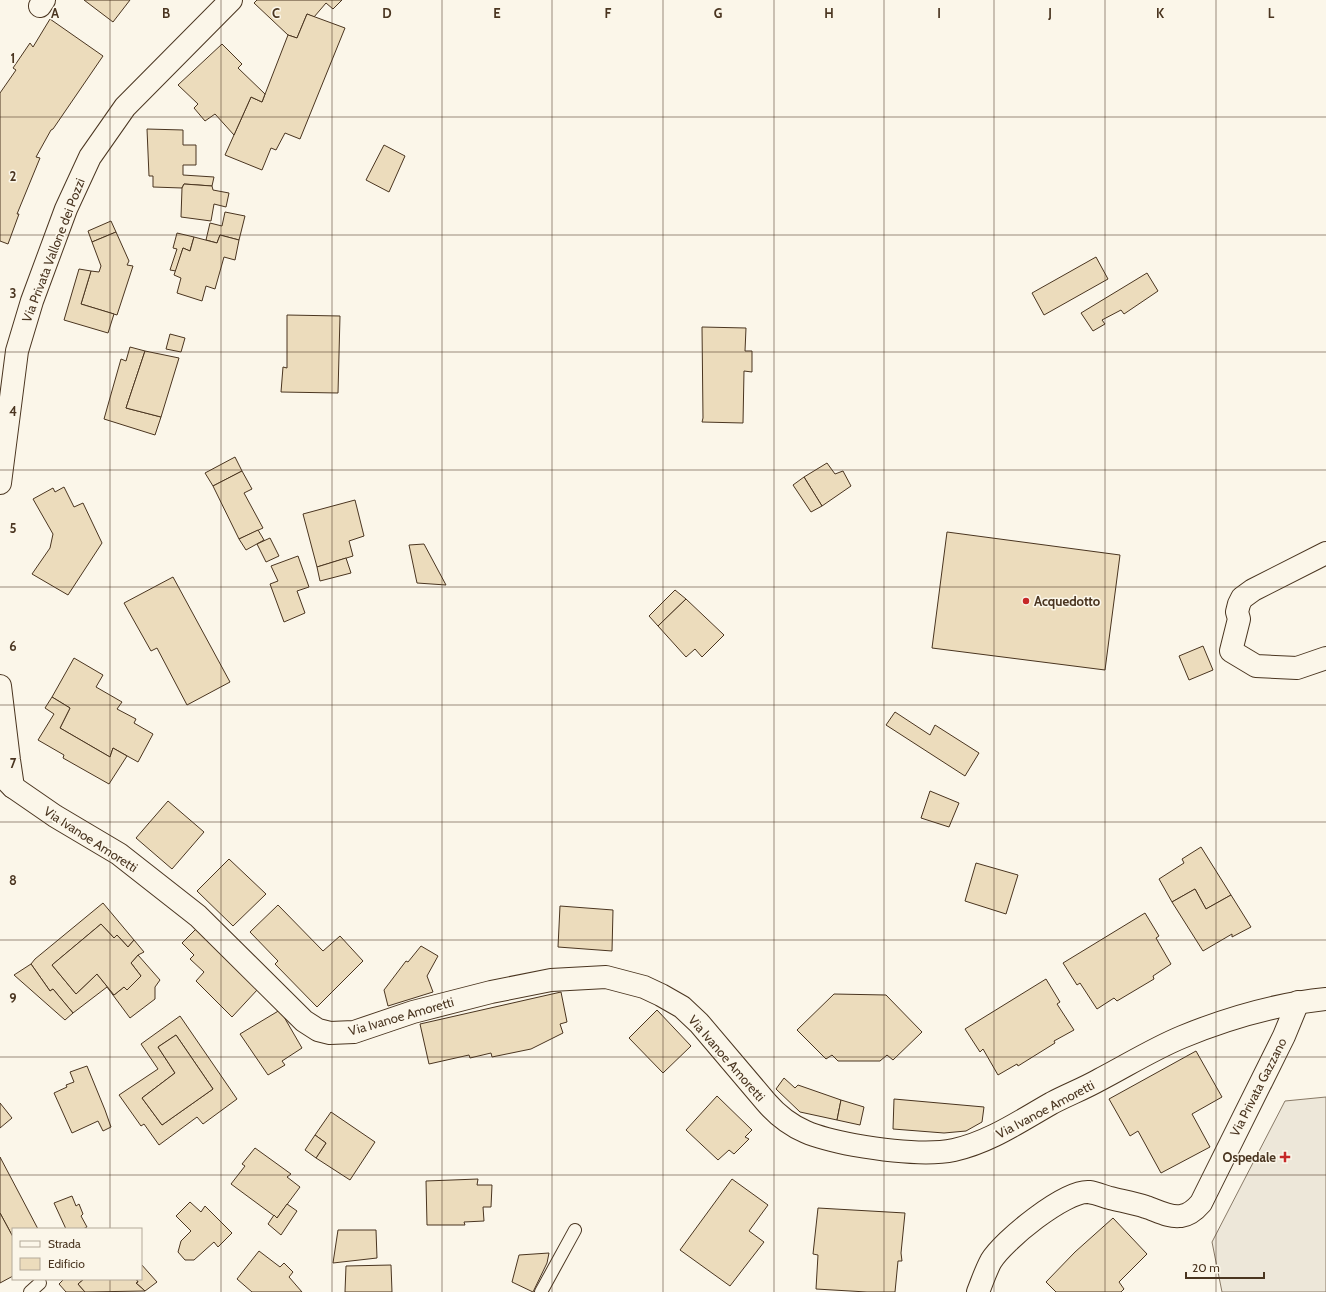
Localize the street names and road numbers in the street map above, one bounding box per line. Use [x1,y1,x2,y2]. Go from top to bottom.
street label: Via Privata Vallone dei Pozzi [18,176,88,324]
street label: Via Ivanoe Amoretti [41,803,141,875]
street label: Via Ivanoe Amoretti [346,993,456,1039]
street label: Via Ivanoe Amoretti [685,1012,769,1104]
street label: Via Privata Gazzano [1226,1035,1290,1139]
street label: Via Ivanoe Amoretti [993,1076,1097,1142]

